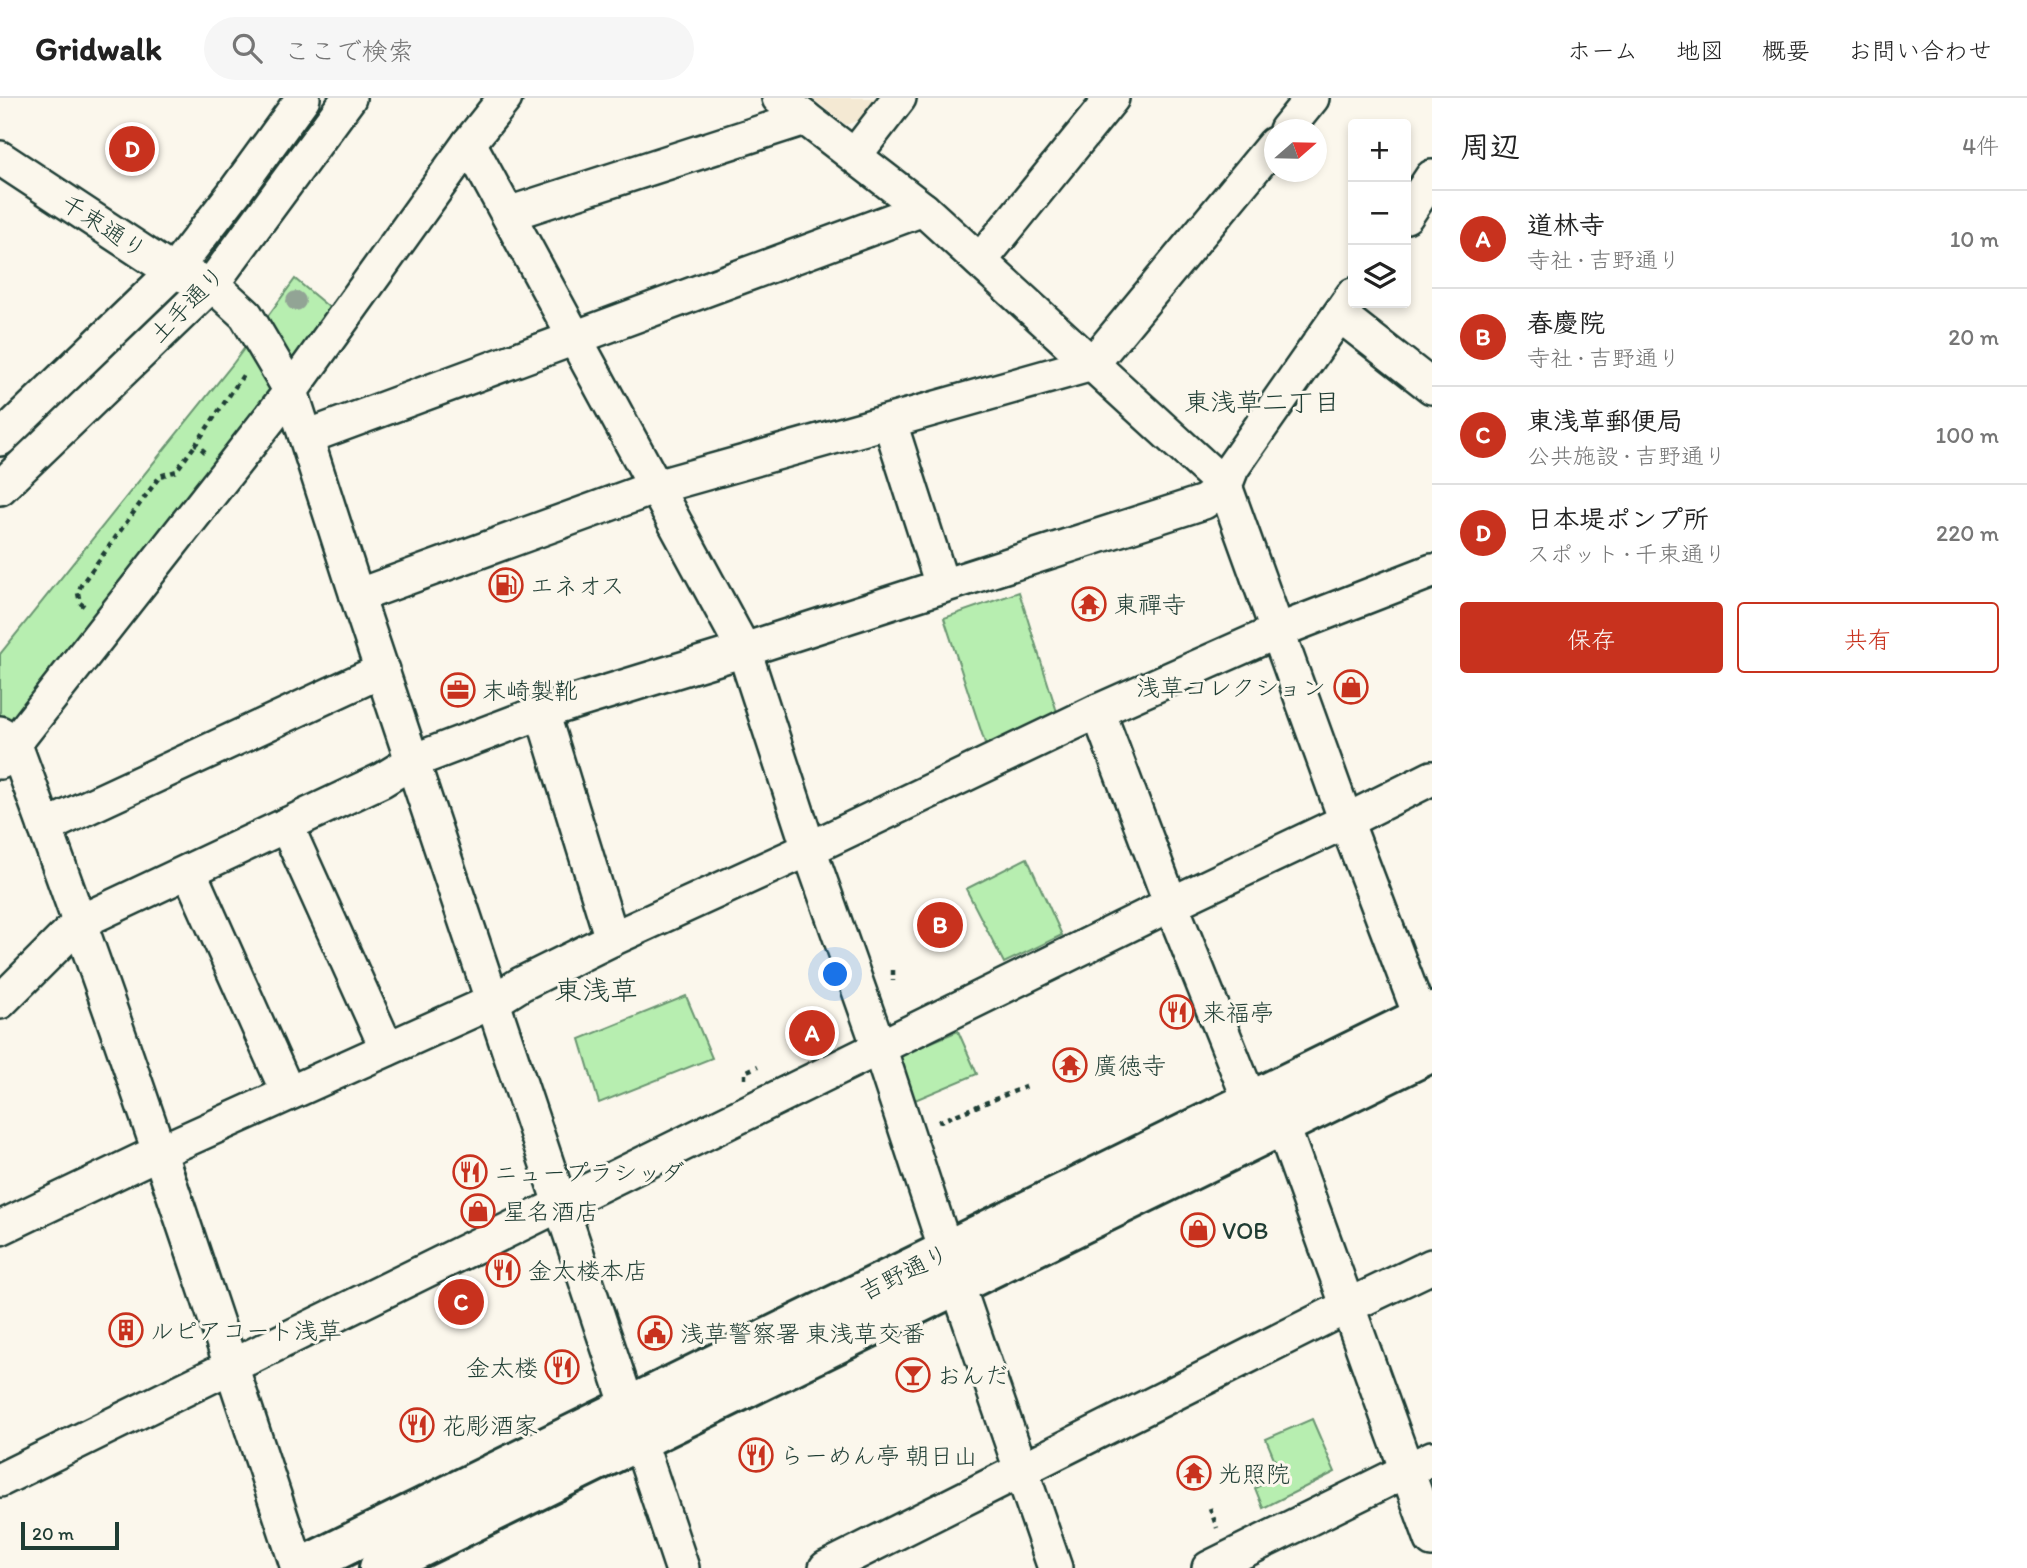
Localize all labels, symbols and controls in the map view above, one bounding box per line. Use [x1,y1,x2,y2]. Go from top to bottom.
search box [204,17,694,80]
text: Gridwalk [35,29,162,68]
icon: search [228,29,266,67]
text: ここで検索 [284,35,414,67]
text: ホーム [1567,36,1638,65]
text: 地図 [1676,36,1724,65]
text: 概要 [1762,36,1810,65]
text: お問い合わせ [1848,36,1992,65]
north arrow [1264,119,1327,182]
map controls [1348,119,1411,308]
button: + [1348,119,1411,182]
pin: D [109,123,155,175]
text: 周辺 [1460,128,1520,165]
text: 4件 [1962,132,1999,160]
button: − [1348,182,1411,245]
street label: 千束通り [56,188,152,264]
text: 道林寺 [1527,209,1605,241]
text: A [1476,225,1490,253]
text: 10 m [1950,225,1999,253]
button: layers [1348,245,1411,308]
text: 寺社 · 吉野通り [1527,246,1681,274]
street label: 土手通り [143,259,231,349]
text: 春慶院 [1527,307,1605,339]
text: B [1476,323,1490,351]
text: 20 m [1948,323,1999,351]
text: 寺社 · 吉野通り [1527,344,1681,372]
district label: 東浅草二丁目 [1184,386,1340,418]
text: 東浅草郵便局 [1527,405,1683,437]
text: C [1476,421,1490,449]
text: 100 m [1935,421,1999,449]
text: 公共施設 · 吉野通り [1527,442,1727,470]
text: 日本堤ポンプ所 [1527,503,1709,535]
text: D [1475,519,1491,547]
text: 220 m [1936,519,1999,547]
text: スポット · 千束通り [1527,540,1727,568]
fuel station icon: エネオス [487,566,525,604]
place label: エネオス [530,571,625,600]
temple icon: 東禪寺 [1070,585,1108,623]
place label: 東禪寺 [1114,590,1186,619]
button: 保存 [1460,602,1723,673]
button: 共有 [1737,602,1999,673]
shop icon: 浅草コレクション [1332,668,1370,706]
office icon: 末崎製靴 [439,671,477,709]
place label: 浅草コレクション [1136,673,1326,702]
place label: 末崎製靴 [482,676,578,705]
pin: B [917,899,963,951]
your location [818,957,852,991]
district label: 東浅草 [554,973,638,1007]
restaurant icon: 来福亭 [1158,993,1196,1031]
place label: 来福亭 [1202,998,1274,1027]
pin: A [789,1007,835,1059]
temple icon: 廣徳寺 [1051,1046,1089,1084]
place label: 廣徳寺 [1094,1051,1166,1080]
restaurant icon: ニュープラシッダ [451,1153,489,1191]
place label: ニュープラシッダ [494,1158,685,1187]
shop icon: 星名酒店 [459,1192,497,1230]
place label: 星名酒店 [503,1197,599,1226]
shop icon: VOB [1179,1211,1217,1249]
place label: VOB [1222,1216,1269,1245]
street label: 吉野通り [855,1238,953,1306]
restaurant icon: 金太楼本店 [484,1251,522,1289]
place label: 金太楼本店 [528,1256,648,1285]
pin: C [438,1276,484,1328]
building icon: ルピアコート浅草 [107,1311,145,1349]
public building icon: 浅草警察署 東浅草交番 [636,1314,674,1352]
place label: ルピアコート浅草 [150,1316,342,1345]
place label: 浅草警察署 東浅草交番 [680,1319,925,1348]
restaurant icon: 金太楼 [543,1348,581,1386]
place label: 金太楼 [466,1353,538,1382]
bar icon: おんだ [894,1356,932,1394]
place label: おんだ [937,1361,1009,1390]
restaurant icon: 花彫酒家 [398,1406,436,1444]
place label: 花彫酒家 [442,1411,538,1440]
restaurant icon: らーめん亭 朝日山 [737,1436,775,1474]
place label: らーめん亭 朝日山 [780,1441,977,1470]
temple icon: 光照院 [1175,1454,1213,1492]
place label: 光照院 [1218,1459,1290,1488]
scale bar [21,1519,119,1551]
text: 20 m [32,1522,74,1545]

